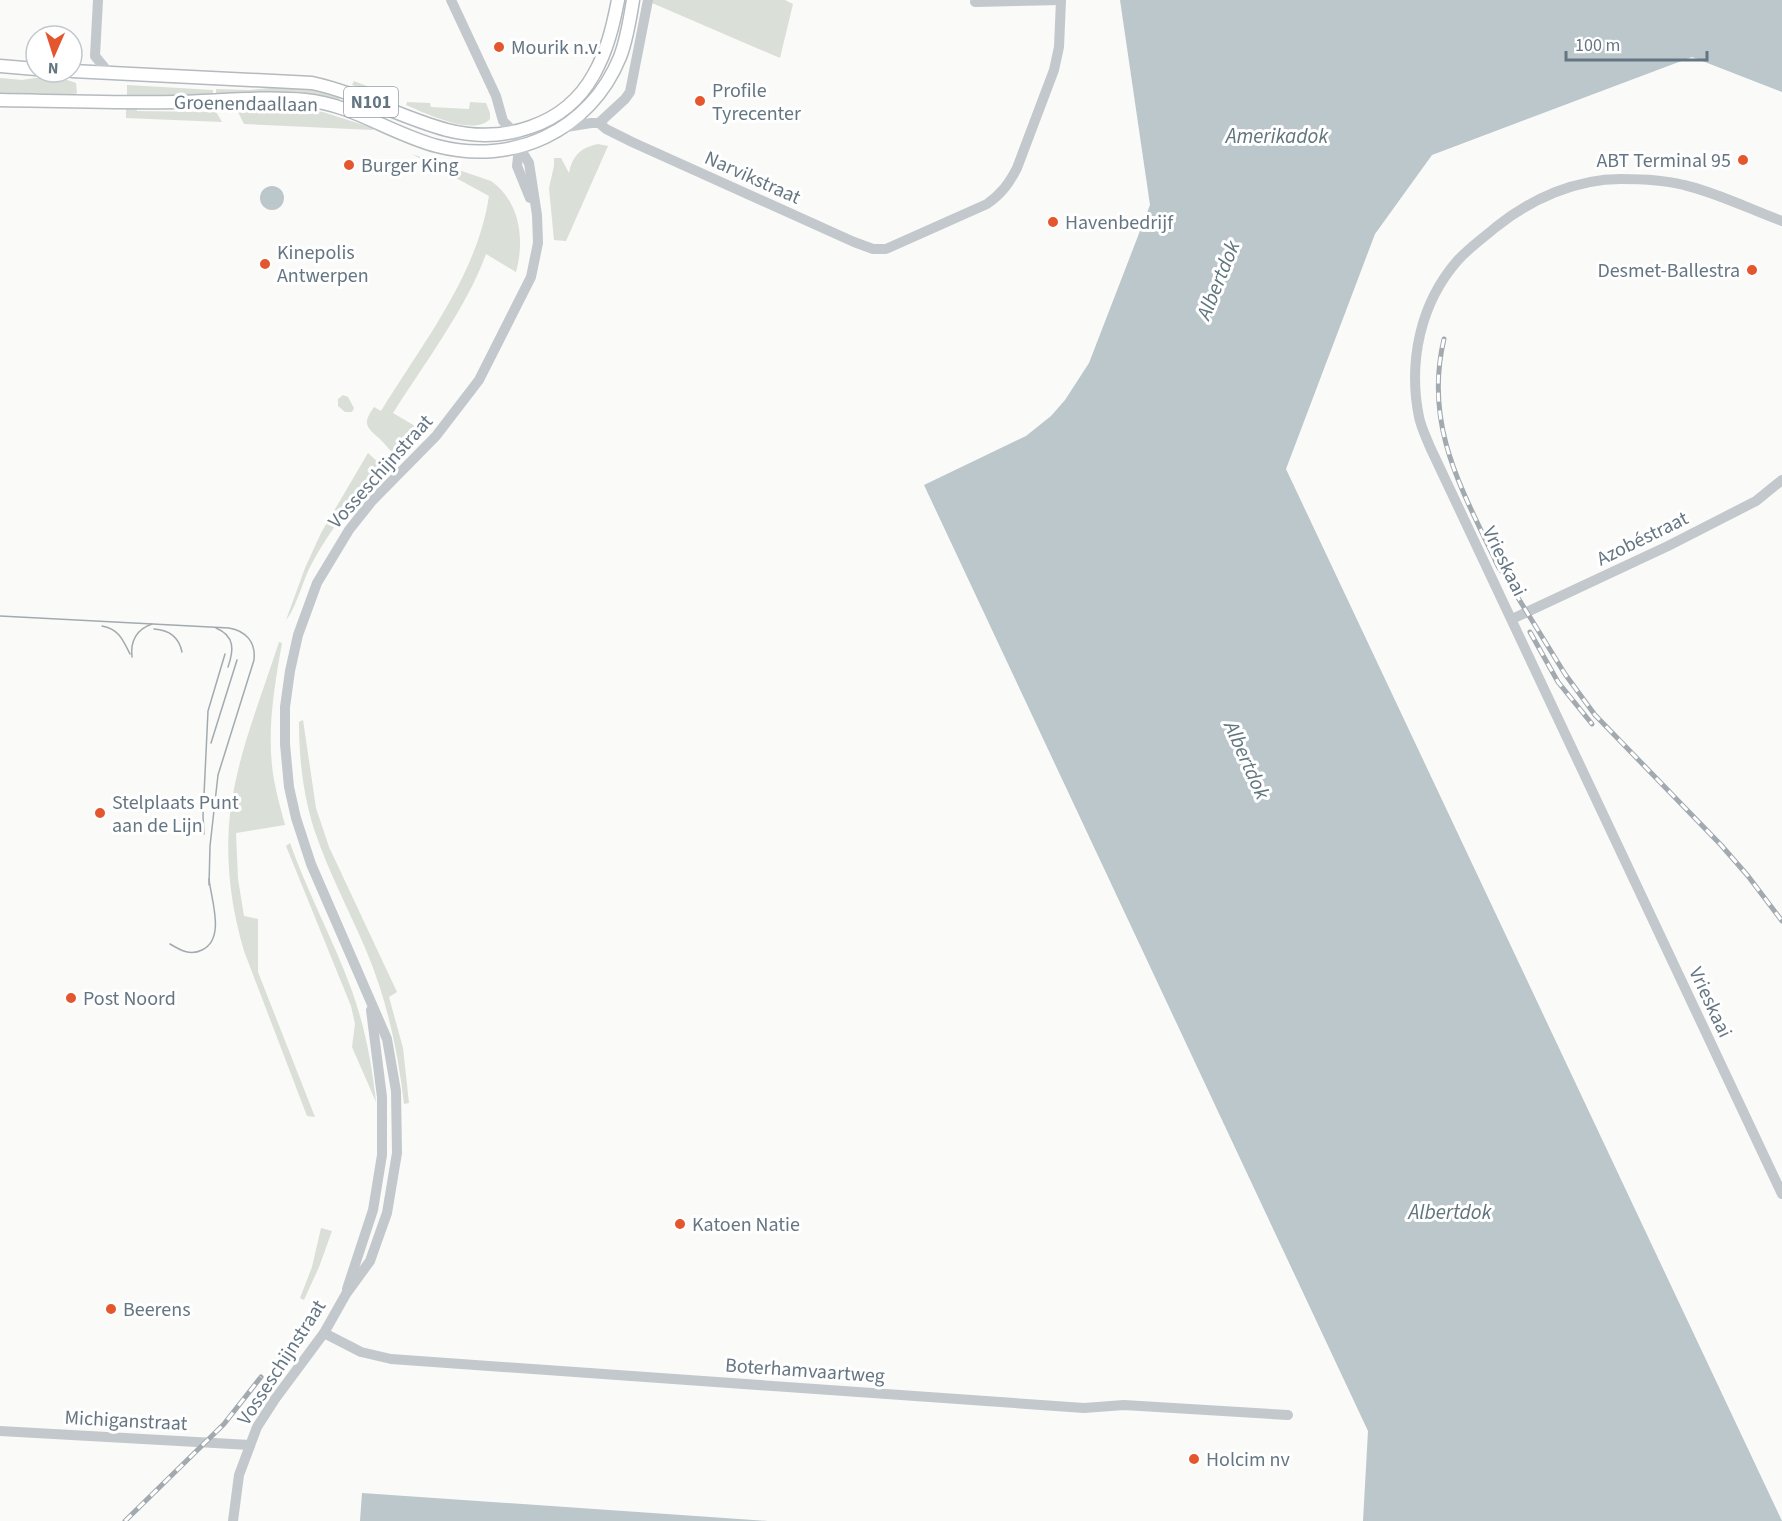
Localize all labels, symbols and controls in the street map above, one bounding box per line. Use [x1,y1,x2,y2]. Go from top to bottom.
north arrow [24,24,84,84]
scale bar [1566,24,1707,62]
text: 100 m [1575,33,1620,58]
place label: Mourik n.v. [511,34,602,62]
marker: Mourik n.v. [492,40,506,54]
text: N [47,57,59,79]
place label: Profile Tyrecenter [712,77,801,128]
road number: N101 [344,87,398,117]
street label: Groenendaallaan [174,89,318,119]
marker: Profile Tyrecenter [693,94,707,108]
water label: Amerikadok [1224,121,1329,151]
street label: Narvikstraat [700,144,805,212]
place label: ABT Terminal 95 [1596,147,1731,175]
place label: Burger King [361,152,459,180]
marker: ABT Terminal 95 [1736,153,1750,167]
marker: Burger King [342,158,356,172]
place label: Havenbedrijf [1065,209,1174,237]
marker: Havenbedrijf [1046,215,1060,229]
water label: Albertdok [1188,235,1248,326]
place label: Kinepolis Antwerpen [277,239,369,290]
marker: Kinepolis Antwerpen [258,257,272,271]
place label: Desmet-Ballestra [1597,257,1740,285]
marker: Desmet-Ballestra [1745,263,1759,277]
street label: Vosseschijnstraat [322,408,440,535]
street label: Azobéstraat [1592,505,1693,573]
street label: Vrieskaai [1475,522,1533,601]
water label: Albertdok [1216,714,1278,805]
place label: Stelplaats Punt aan de Lijn [112,789,239,840]
marker: Stelplaats Punt aan de Lijn [93,806,107,820]
street label: Vrieskaai [1682,963,1739,1042]
place label: Post Noord [83,985,176,1013]
marker: Post Noord [64,991,78,1005]
water label: Albertdok [1406,1197,1493,1227]
place label: Katoen Natie [692,1211,800,1239]
marker: Katoen Natie [673,1217,687,1231]
street label: Vosseschijnstraat [231,1294,333,1431]
place label: Beerens [123,1296,191,1324]
marker: Beerens [104,1302,118,1316]
street label: Boterhamvaartweg [724,1351,886,1391]
street label: Michiganstraat [64,1404,188,1438]
place label: Holcim nv [1206,1446,1291,1474]
marker: Holcim nv [1187,1452,1201,1466]

